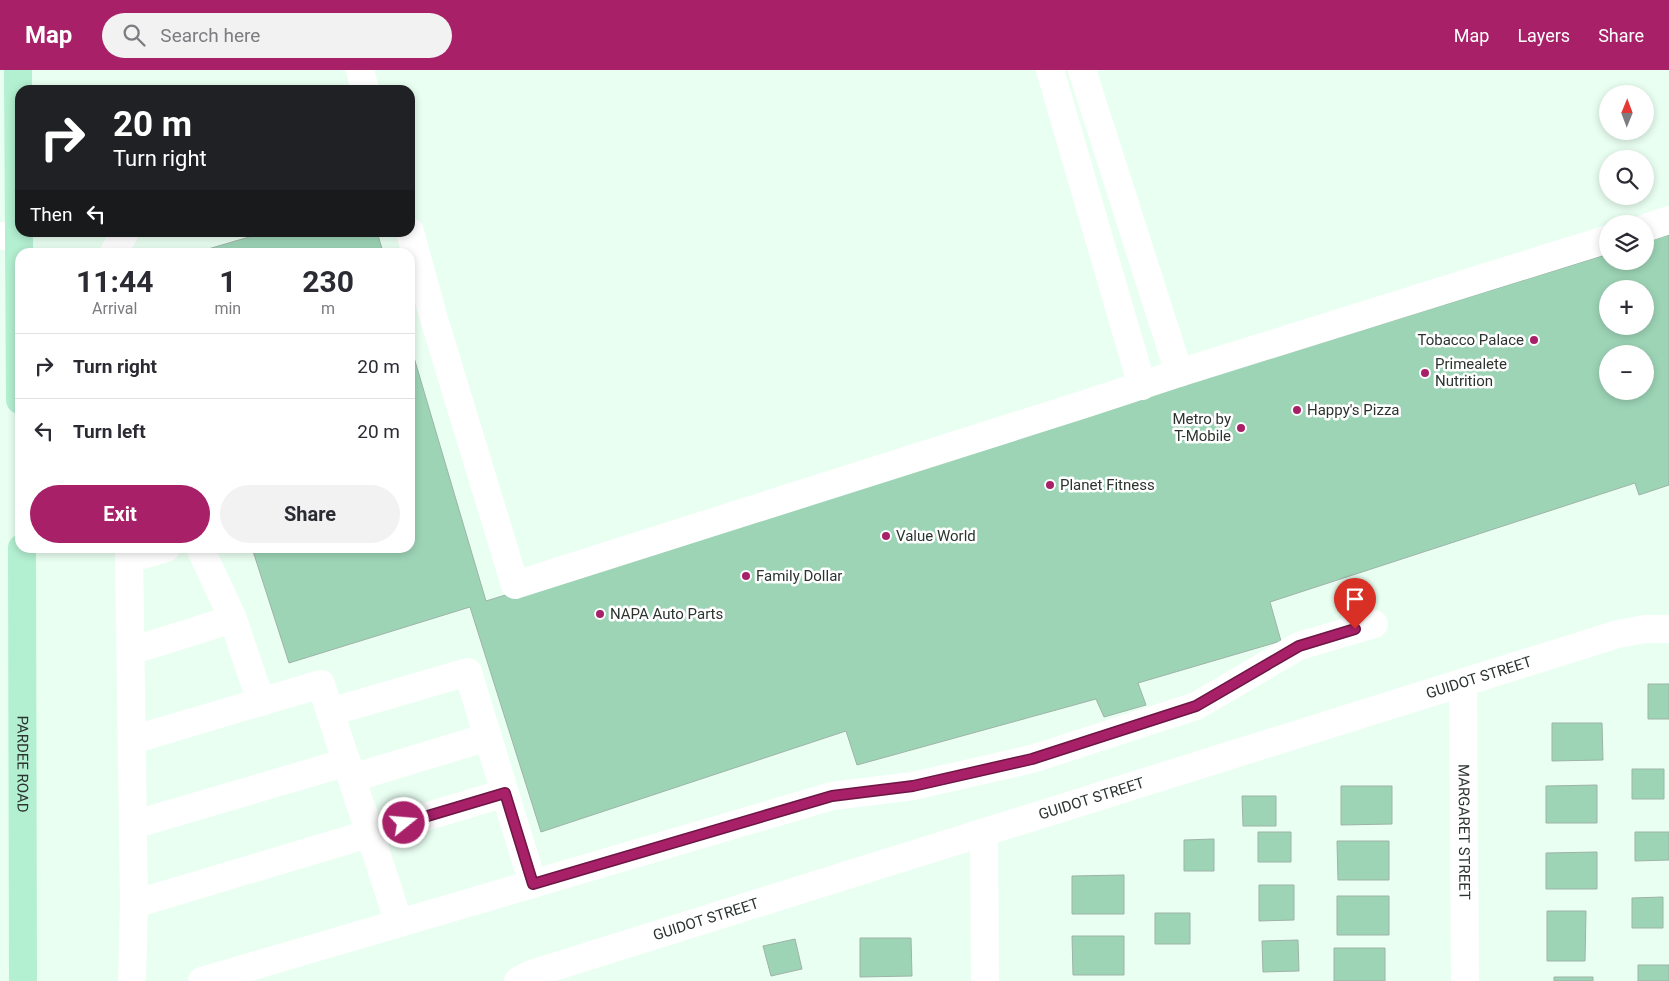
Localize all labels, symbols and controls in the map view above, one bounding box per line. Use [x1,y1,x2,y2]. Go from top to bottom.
search box [102,13,452,58]
text: Map [25,21,72,49]
icon: search [120,21,148,49]
text: Search here [160,24,260,47]
text: Map [1454,25,1489,46]
text: Layers [1517,25,1570,46]
text: Share [1598,25,1644,46]
north arrow [1599,85,1654,140]
map controls [1599,85,1654,400]
text: 20 m [113,104,192,145]
icon: right [30,105,95,170]
text: Turn right [113,146,207,171]
button: search [1599,150,1654,205]
icon: left [82,200,110,228]
text: Then [30,203,72,226]
button: layers [1599,215,1654,270]
text: 11:44 [76,264,153,299]
text: 1 [219,264,236,299]
text: 230 [302,264,354,299]
button: + [1599,280,1654,335]
text: Arrival [92,299,137,318]
text: min [214,299,241,318]
text: m [321,299,335,318]
place label: Tobacco Palace [1418,331,1524,349]
marker: Tobacco Palace [1528,334,1540,346]
button: − [1599,345,1654,400]
icon: right [30,352,58,380]
text: Turn right [73,355,157,378]
text: 20 m [357,355,400,378]
place label: Primealete Nutrition [1435,355,1507,390]
marker: Primealete Nutrition [1419,367,1431,379]
place label: Happy's Pizza [1307,401,1399,419]
marker: Happy's Pizza [1291,404,1303,416]
place label: Metro by T-Mobile [1172,410,1231,445]
icon: left [30,417,58,445]
text: Turn left [73,420,146,443]
text: 20 m [357,420,400,443]
marker: Metro by T-Mobile [1235,422,1247,434]
place label: Planet Fitness [1060,476,1155,494]
marker: Planet Fitness [1044,479,1056,491]
button: Exit [30,485,210,543]
button: Share [220,485,400,543]
place label: Value World [896,527,976,545]
marker: Value World [880,530,892,542]
place label: Family Dollar [756,567,842,585]
marker: Family Dollar [740,570,752,582]
pin [1334,578,1376,629]
icon: arrive [1341,585,1369,613]
place label: NAPA Auto Parts [610,605,723,623]
marker: NAPA Auto Parts [594,608,606,620]
street label: GUIDOT STREET [1424,653,1534,702]
street label: PARDEE ROAD [13,715,32,813]
street label: MARGARET STREET [1455,764,1473,900]
street label: GUIDOT STREET [1036,774,1147,824]
position arrow [377,796,429,848]
street label: GUIDOT STREET [651,894,761,944]

